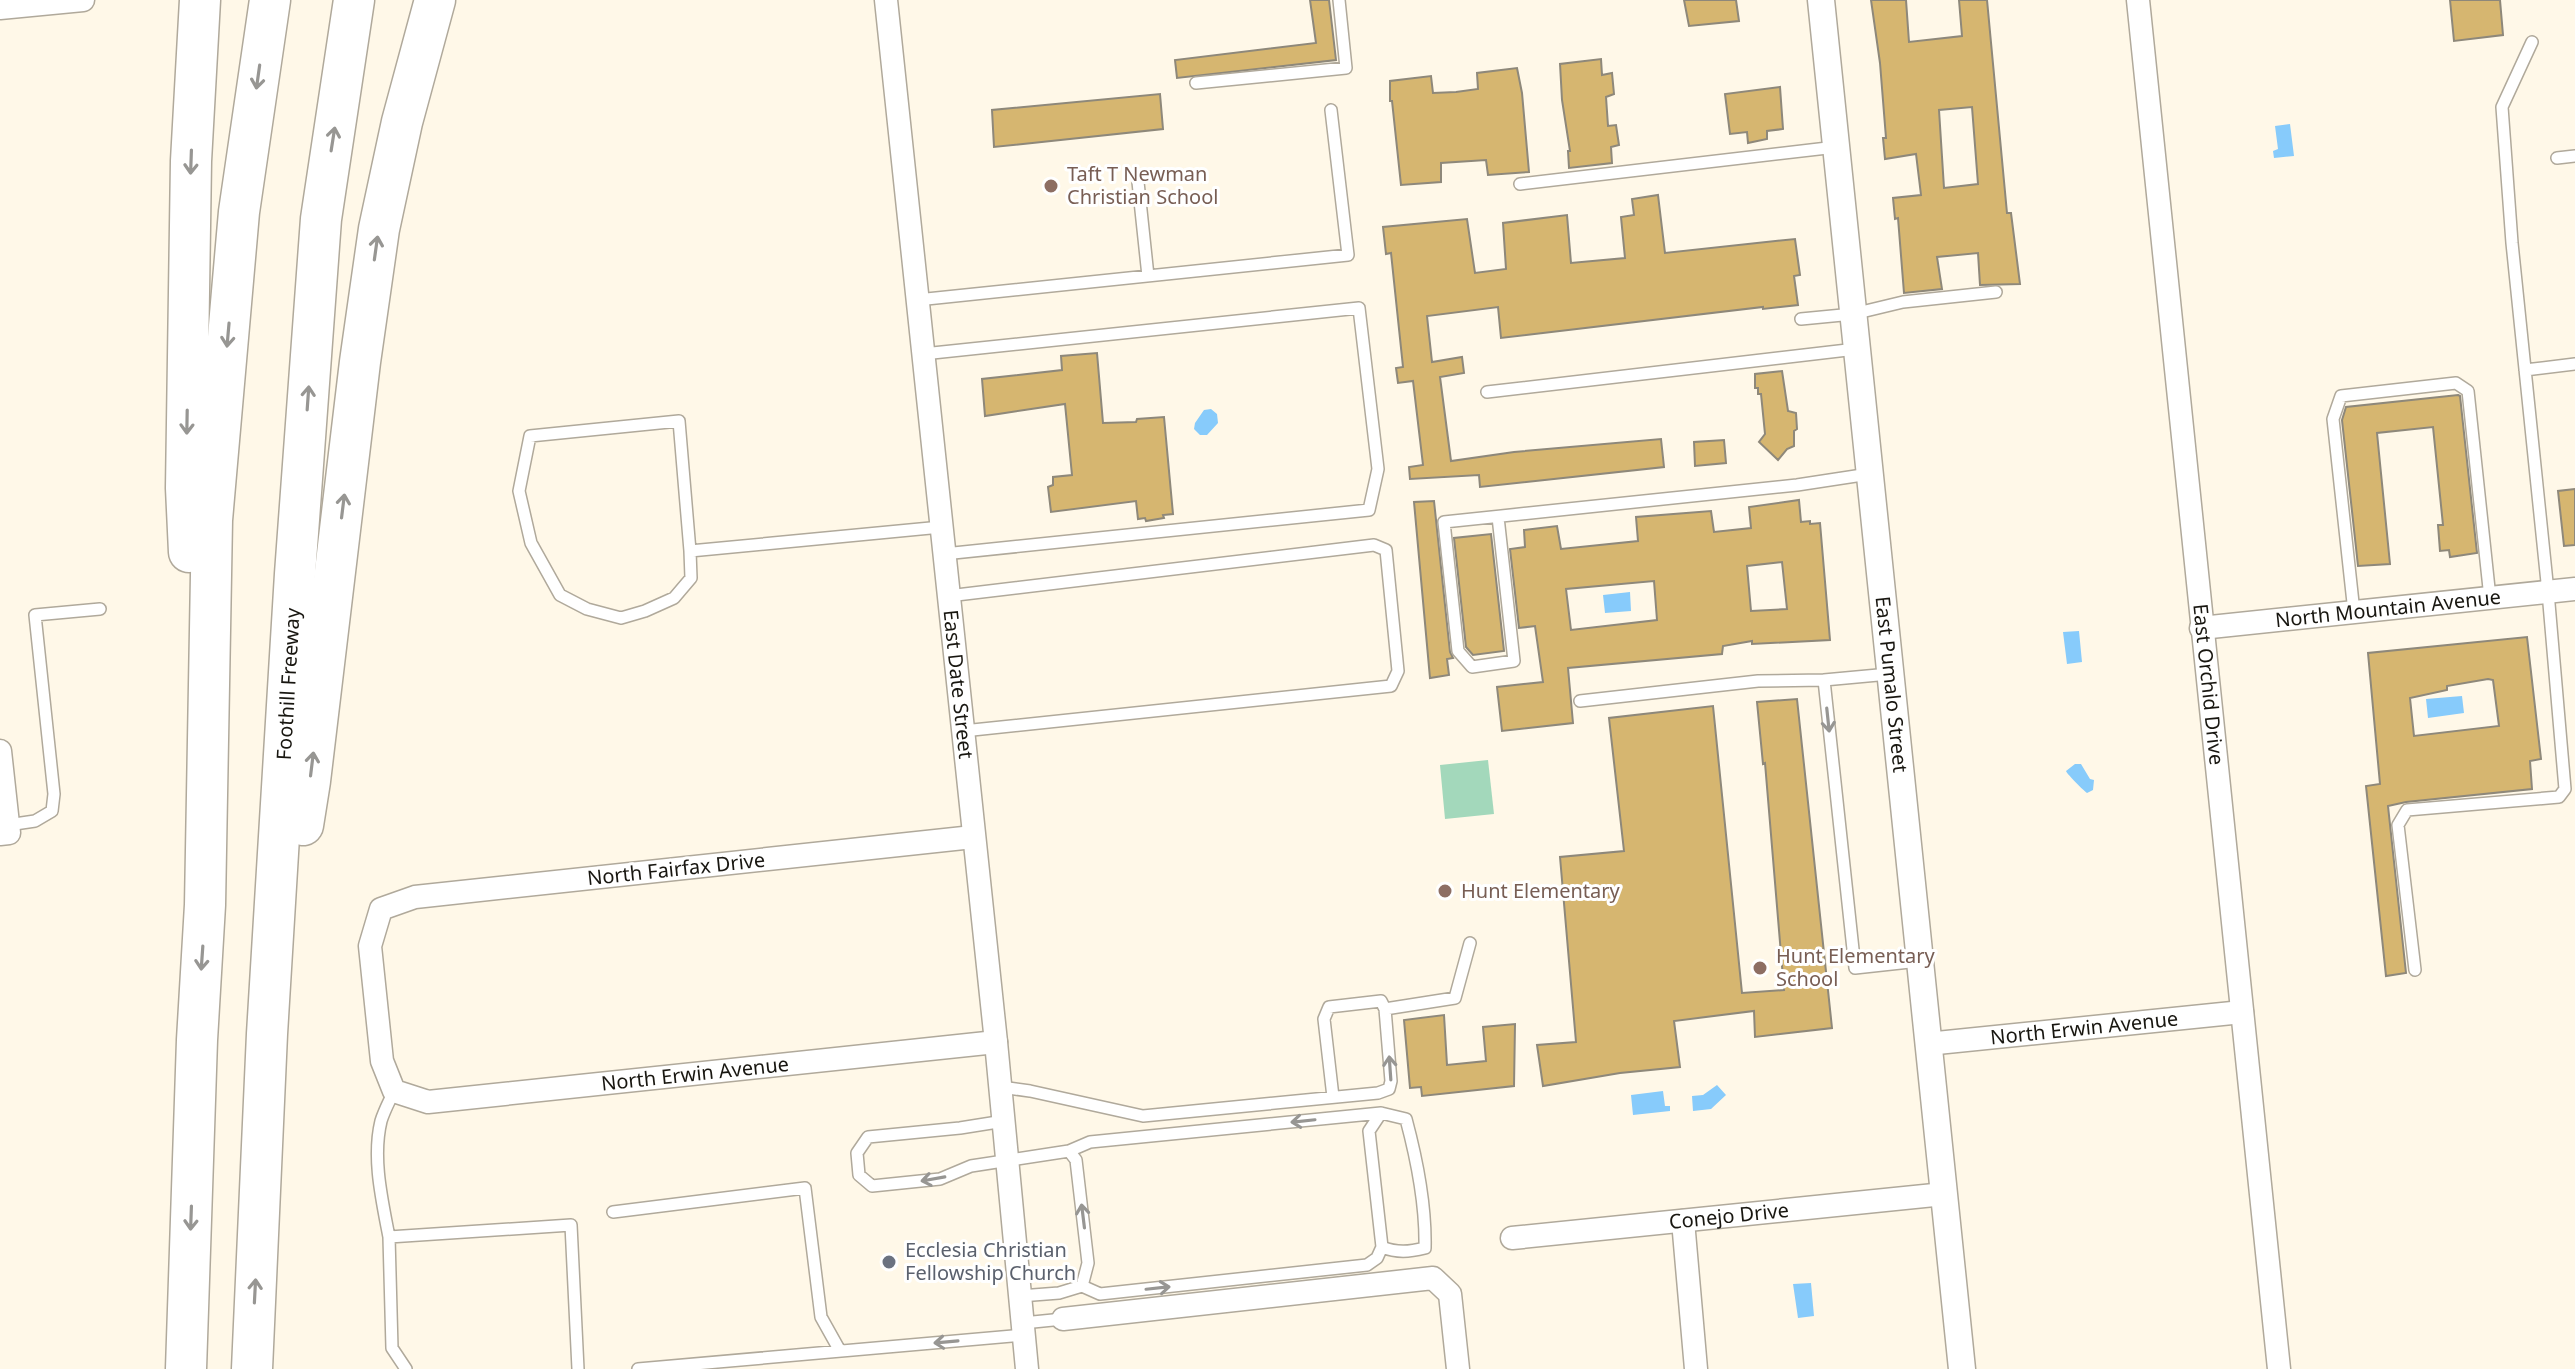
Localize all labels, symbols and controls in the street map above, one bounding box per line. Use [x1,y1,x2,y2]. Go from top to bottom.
one-way arrow [250,64,265,89]
one-way arrow [326,127,341,152]
one-way arrow [184,148,199,175]
place label: Taft T Newman Christian School [1067,160,1218,210]
marker: Taft T Newman Christian School [1042,177,1060,195]
one-way arrow [369,236,384,261]
one-way arrow [221,321,236,348]
one-way arrow [301,385,316,412]
one-way arrow [179,408,195,435]
one-way arrow [336,493,351,520]
street label: North Mountain Avenue [2274,583,2502,633]
street label: East Pumalo Street [1869,595,1914,774]
street label: East Orchid Drive [2187,602,2231,766]
street label: Foothill Freeway [270,606,306,761]
street label: East Date Street [937,608,980,760]
one-way arrow [1820,706,1835,733]
one-way arrow [305,752,320,777]
street label: North Fairfax Drive [586,846,766,891]
place label: Hunt Elementary [1461,877,1621,904]
marker: Hunt Elementary [1436,882,1454,900]
place label: Hunt Elementary School [1776,942,1936,992]
one-way arrow [194,944,209,971]
marker: Hunt Elementary School [1751,959,1769,977]
street label: North Erwin Avenue [1989,1005,2179,1050]
street label: North Erwin Avenue [600,1050,790,1097]
one-way arrow [1382,1055,1397,1082]
one-way arrow [1290,1114,1317,1129]
one-way arrow [920,1172,946,1187]
street label: Conejo Drive [1668,1196,1790,1235]
one-way arrow [1075,1203,1090,1230]
one-way arrow [183,1204,198,1231]
place label: Ecclesia Christian Fellowship Church [905,1236,1076,1286]
marker: Ecclesia Christian Fellowship Church [880,1253,898,1271]
one-way arrow [248,1278,263,1305]
one-way arrow [1144,1280,1171,1295]
one-way arrow [933,1334,960,1349]

